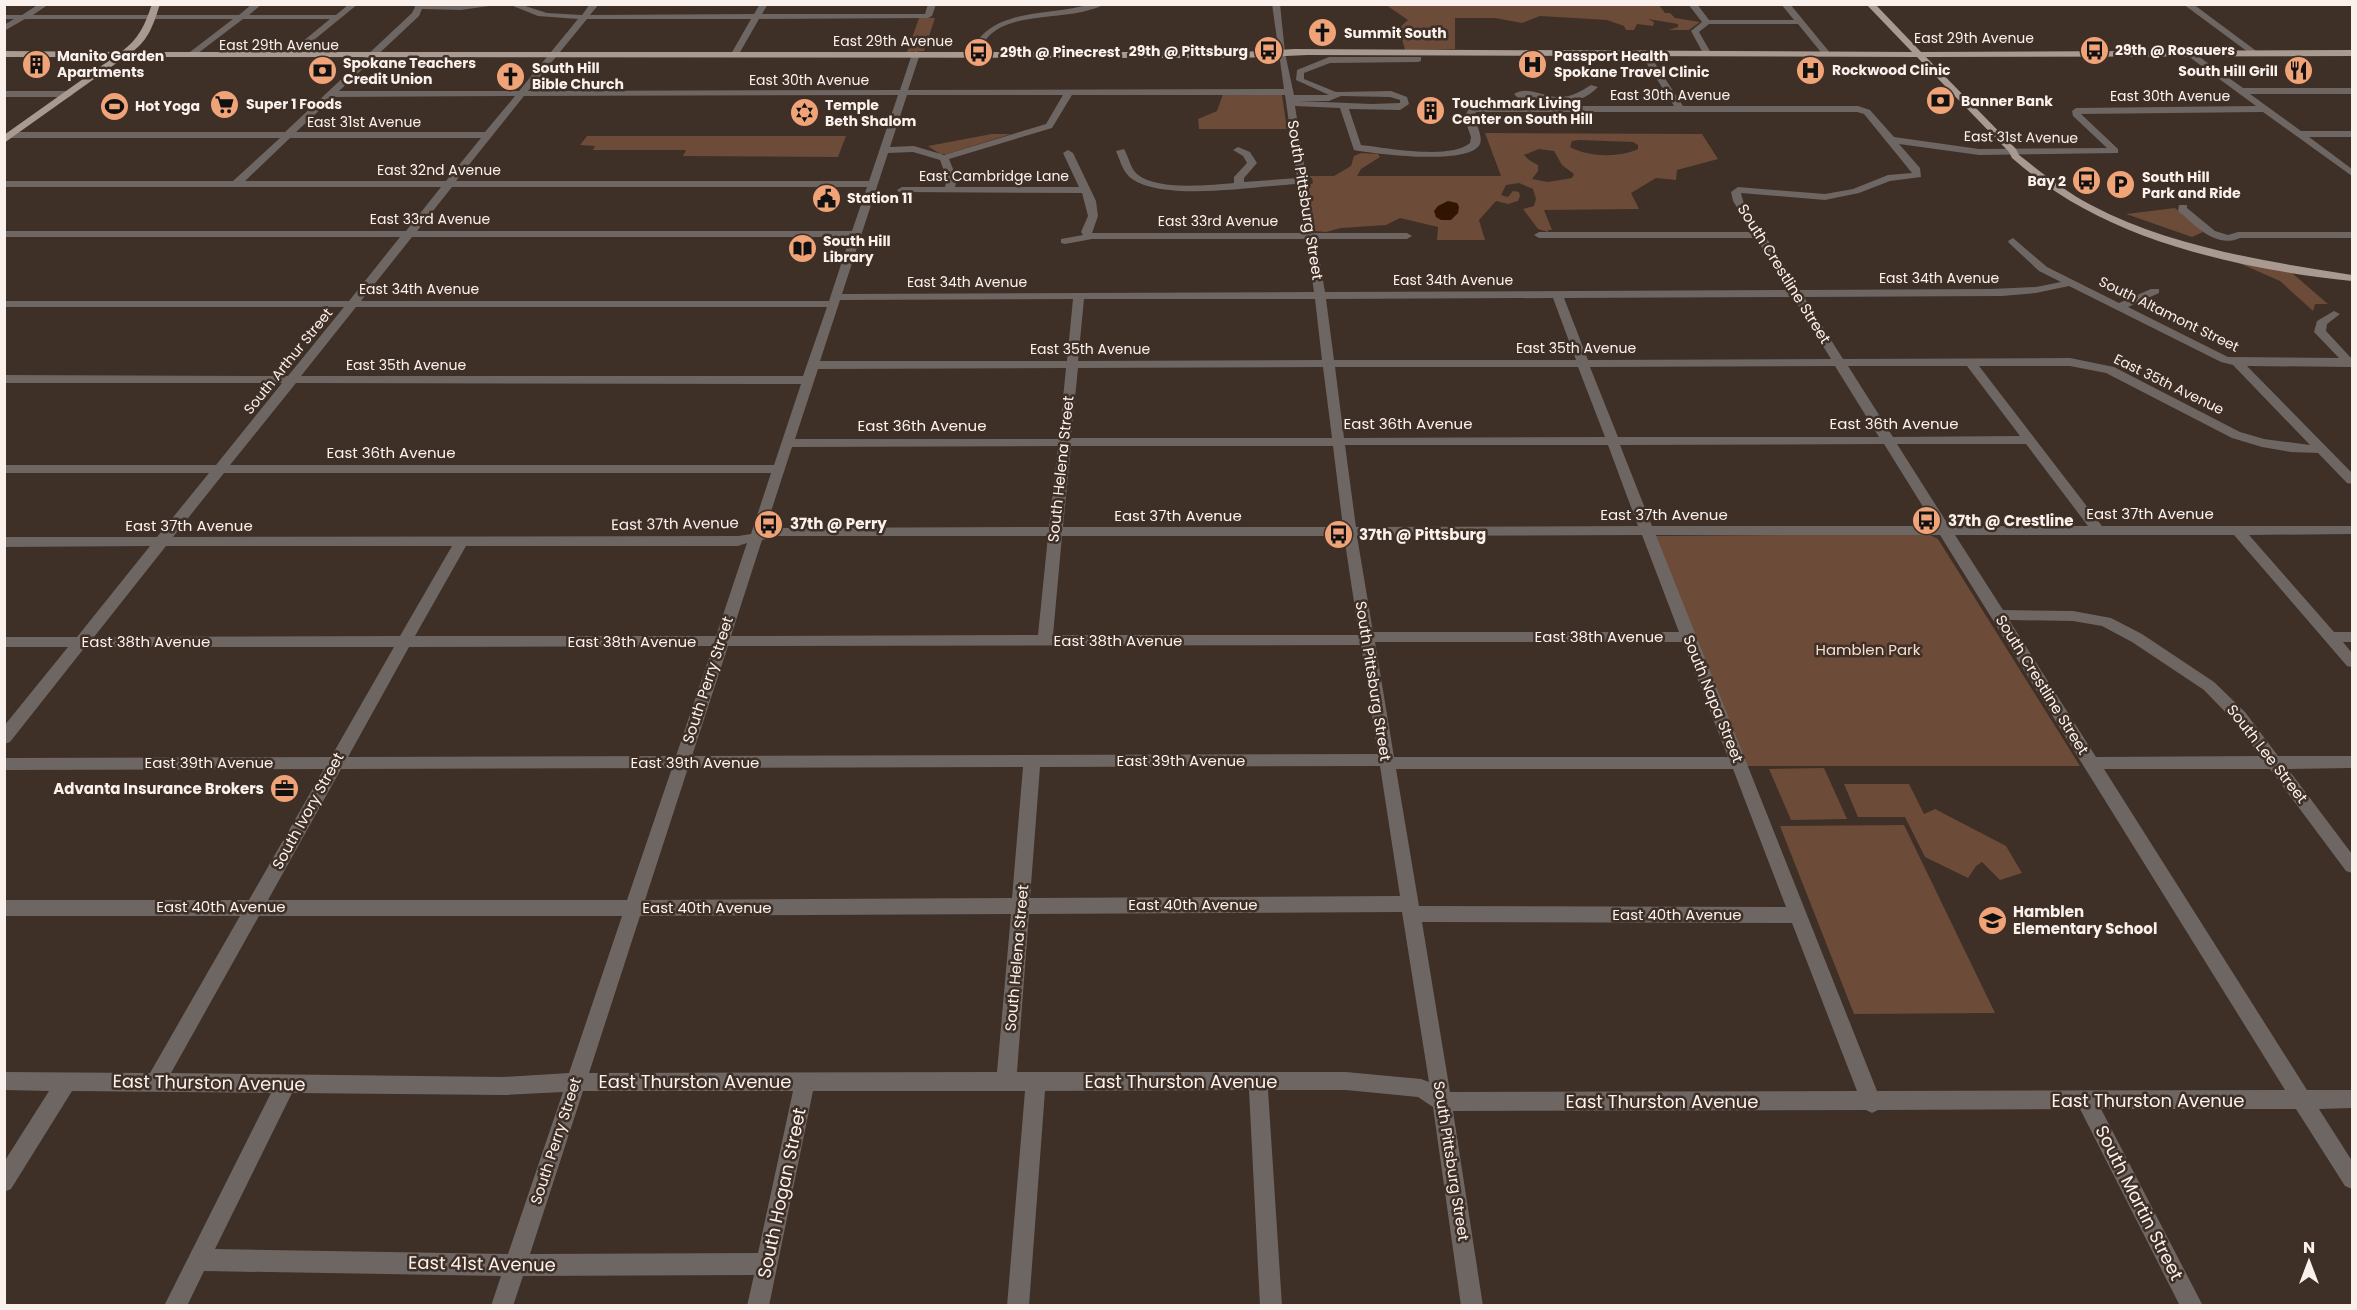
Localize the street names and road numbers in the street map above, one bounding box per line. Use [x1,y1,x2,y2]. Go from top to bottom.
street label: East 29th Avenue [1914,28,2034,48]
street label: East 29th Avenue [833,31,953,51]
street label: East 29th Avenue [219,35,339,55]
street label: East 30th Avenue [749,70,869,90]
street label: East 30th Avenue [1610,85,1730,105]
street label: East 30th Avenue [2110,86,2230,106]
street label: East 31st Avenue [307,112,421,132]
street label: South Pittsburg Street [1282,118,1329,281]
street label: East 31st Avenue [1964,126,2079,148]
street label: East 32nd Avenue [377,160,501,180]
street label: East Cambridge Lane [919,166,1069,186]
street label: South Crestline Street [1733,200,1836,348]
street label: East 33rd Avenue [370,209,490,229]
street label: East 33rd Avenue [1158,211,1278,231]
street label: East 34th Avenue [1879,268,1999,288]
street label: East 34th Avenue [1393,270,1513,290]
street label: South Altamont Street [2096,271,2242,357]
street label: East 34th Avenue [907,272,1027,292]
street label: East 34th Avenue [359,279,479,299]
street label: South Arthur Street [239,304,337,418]
street label: East 35th Avenue [1516,338,1636,358]
street label: East 35th Avenue [1030,339,1150,359]
street label: East 35th Avenue [2111,349,2228,419]
street label: East 35th Avenue [346,355,466,375]
street label: South Helena Street [1042,395,1079,543]
street label: East 36th Avenue [1344,413,1472,434]
street label: East 36th Avenue [1830,413,1958,434]
street label: East 36th Avenue [858,415,986,436]
street label: East 36th Avenue [327,442,455,463]
street label: East 37th Avenue [2086,503,2214,524]
street label: East 37th Avenue [1600,504,1728,525]
street label: East 37th Avenue [1114,505,1242,526]
street label: East 37th Avenue [611,512,739,535]
street label: East 37th Avenue [125,515,253,536]
street label: South Pittsburg Street [1350,599,1397,762]
street label: South Crestline Street [1991,611,2094,759]
street label: South Perry Street [677,614,738,746]
street label: East 38th Avenue [1535,626,1663,647]
street label: East 38th Avenue [1054,630,1182,651]
street label: East 38th Avenue [82,631,210,652]
street label: East 38th Avenue [568,631,696,652]
street label: South Napa Street [1678,632,1749,766]
street label: South Lee Street [2222,700,2313,807]
street label: South Ivory Street [267,748,348,873]
street label: East 39th Avenue [1117,750,1245,771]
street label: East 39th Avenue [145,752,273,773]
street label: East 39th Avenue [631,752,759,773]
street label: South Helena Street [1000,884,1033,1032]
street label: East 40th Avenue [1128,894,1258,915]
street label: East 40th Avenue [156,896,286,917]
street label: East 40th Avenue [642,897,772,918]
street label: East 40th Avenue [1612,904,1742,925]
street label: East Thurston Avenue [112,1068,306,1097]
street label: East Thurston Avenue [598,1069,792,1094]
street label: East Thurston Avenue [1084,1069,1278,1094]
street label: South Perry Street [525,1075,586,1207]
street label: South Pittsburg Street [1428,1079,1475,1242]
street label: East Thurston Avenue [2051,1088,2245,1113]
street label: East Thurston Avenue [1565,1089,1759,1114]
street label: South Hogan Street [751,1105,812,1281]
street label: South Martin Street [2090,1121,2189,1285]
street label: East 41st Avenue [408,1250,556,1277]

